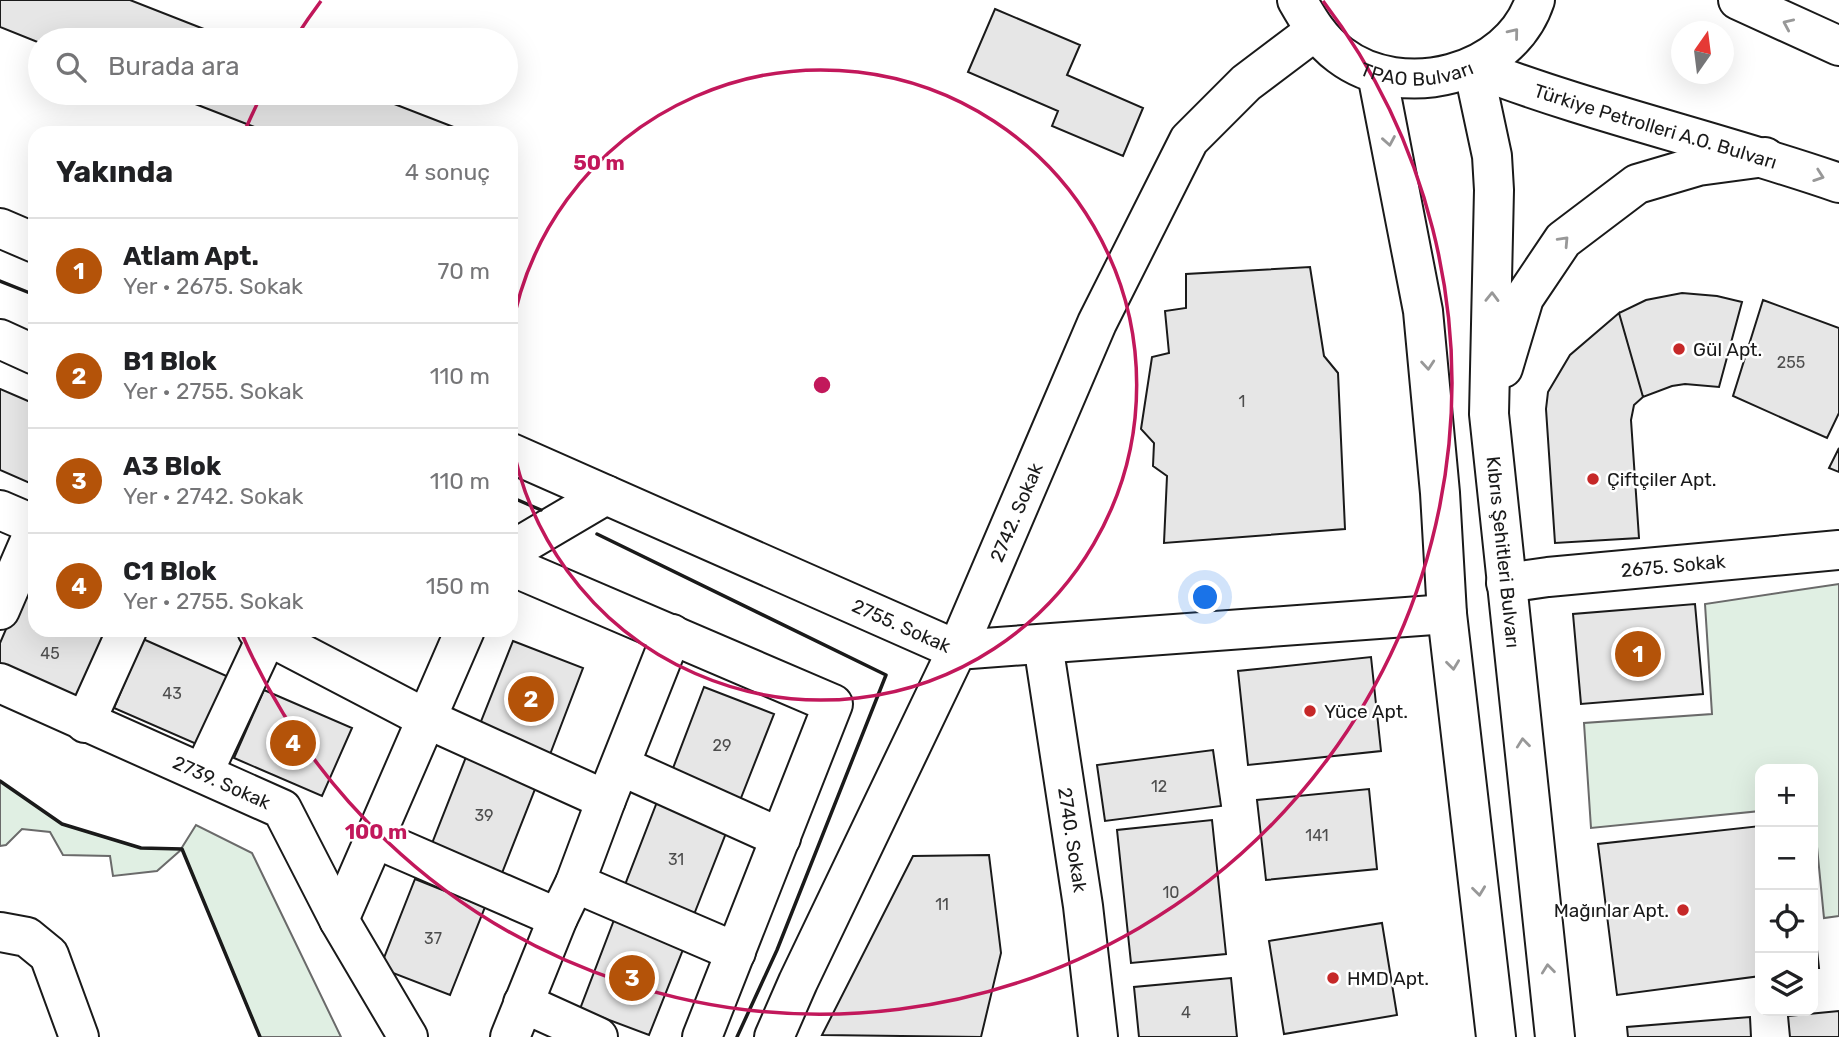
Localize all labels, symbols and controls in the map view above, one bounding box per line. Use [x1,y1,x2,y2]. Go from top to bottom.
one-way arrow [1783,18,1795,32]
north arrow [1671,21,1734,84]
search box [28,28,518,105]
one-way arrow [1506,29,1519,41]
icon: search [52,48,90,86]
text: Burada ara [108,51,240,82]
street label: TPAO Bulvarı [1357,56,1476,90]
street label: Türkiye Petrolleri A.O. Bulvarı [1531,78,1780,173]
one-way arrow [1381,135,1396,147]
text: 50 m [573,150,625,175]
text: Yakında [56,154,173,190]
text: 4 sonuç [405,158,490,186]
one-way arrow [1812,168,1824,182]
one-way arrow [1556,236,1568,249]
text: Atlam Apt. [123,241,259,272]
text: 1 [73,257,85,285]
text: 70 m [438,257,490,285]
text: Yer · 2675. Sokak [123,272,303,300]
one-way arrow [1484,291,1499,302]
place label: Gül Apt. [1693,338,1762,361]
marker: Gül Apt. [1671,341,1687,357]
text: B1 Blok [123,346,217,377]
house number: 255 [1777,353,1805,372]
one-way arrow [1420,360,1435,371]
text: 2 [72,362,86,390]
text: 110 m [430,362,490,390]
centre of rings [810,373,834,397]
text: Yer · 2755. Sokak [123,377,303,405]
house number: 1 [1239,392,1245,411]
text: A3 Blok [123,451,221,482]
street label: Kıbrıs Şehitleri Bulvarı [1482,455,1525,649]
street label: 2742. Sokak [985,459,1047,565]
text: 3 [71,467,87,495]
text: 110 m [430,467,490,495]
place label: Çiftçiler Apt. [1607,468,1716,491]
marker: Çiftçiler Apt. [1585,471,1601,487]
text: Yer · 2742. Sokak [123,482,303,510]
street label: 2675. Sokak [1620,549,1727,582]
text: C1 Blok [123,556,217,587]
text: 4 [71,572,87,600]
text: 150 m [426,572,490,600]
your location [1188,580,1222,614]
text: Yer · 2755. Sokak [123,587,303,615]
street label: 2755. Sokak [849,594,955,657]
pin: 1 [1615,628,1661,680]
house number: 45 [40,644,60,663]
one-way arrow [1445,659,1460,670]
pin: 2 [508,673,554,725]
house number: 43 [162,684,182,703]
place label: Yüce Apt. [1324,700,1408,723]
marker: Yüce Apt. [1302,703,1318,719]
pin: 4 [270,717,316,769]
house number: 29 [713,736,731,755]
one-way arrow [1516,737,1531,749]
street label: 2739. Sokak [169,750,274,814]
map controls [1755,764,1818,1016]
button: + [1755,764,1818,827]
house number: 12 [1151,777,1167,796]
street label: 2740. Sokak [1054,786,1092,894]
house number: 39 [474,806,494,825]
text: 100 m [345,819,407,844]
house number: 141 [1305,826,1329,845]
button: − [1755,827,1818,890]
house number: 31 [668,850,684,869]
house number: 10 [1162,883,1180,902]
one-way arrow [1471,885,1486,896]
button: locate [1755,890,1818,953]
house number: 11 [935,895,949,914]
place label: Mağınlar Apt. [1554,899,1669,922]
marker: Mağınlar Apt. [1675,902,1691,918]
house number: 37 [424,929,442,948]
pin: 3 [609,952,655,1004]
button: layers [1755,953,1818,1016]
one-way arrow [1540,963,1555,975]
place label: HMD Apt. [1347,967,1429,990]
marker: HMD Apt. [1325,970,1341,986]
house number: 4 [1181,1003,1191,1022]

